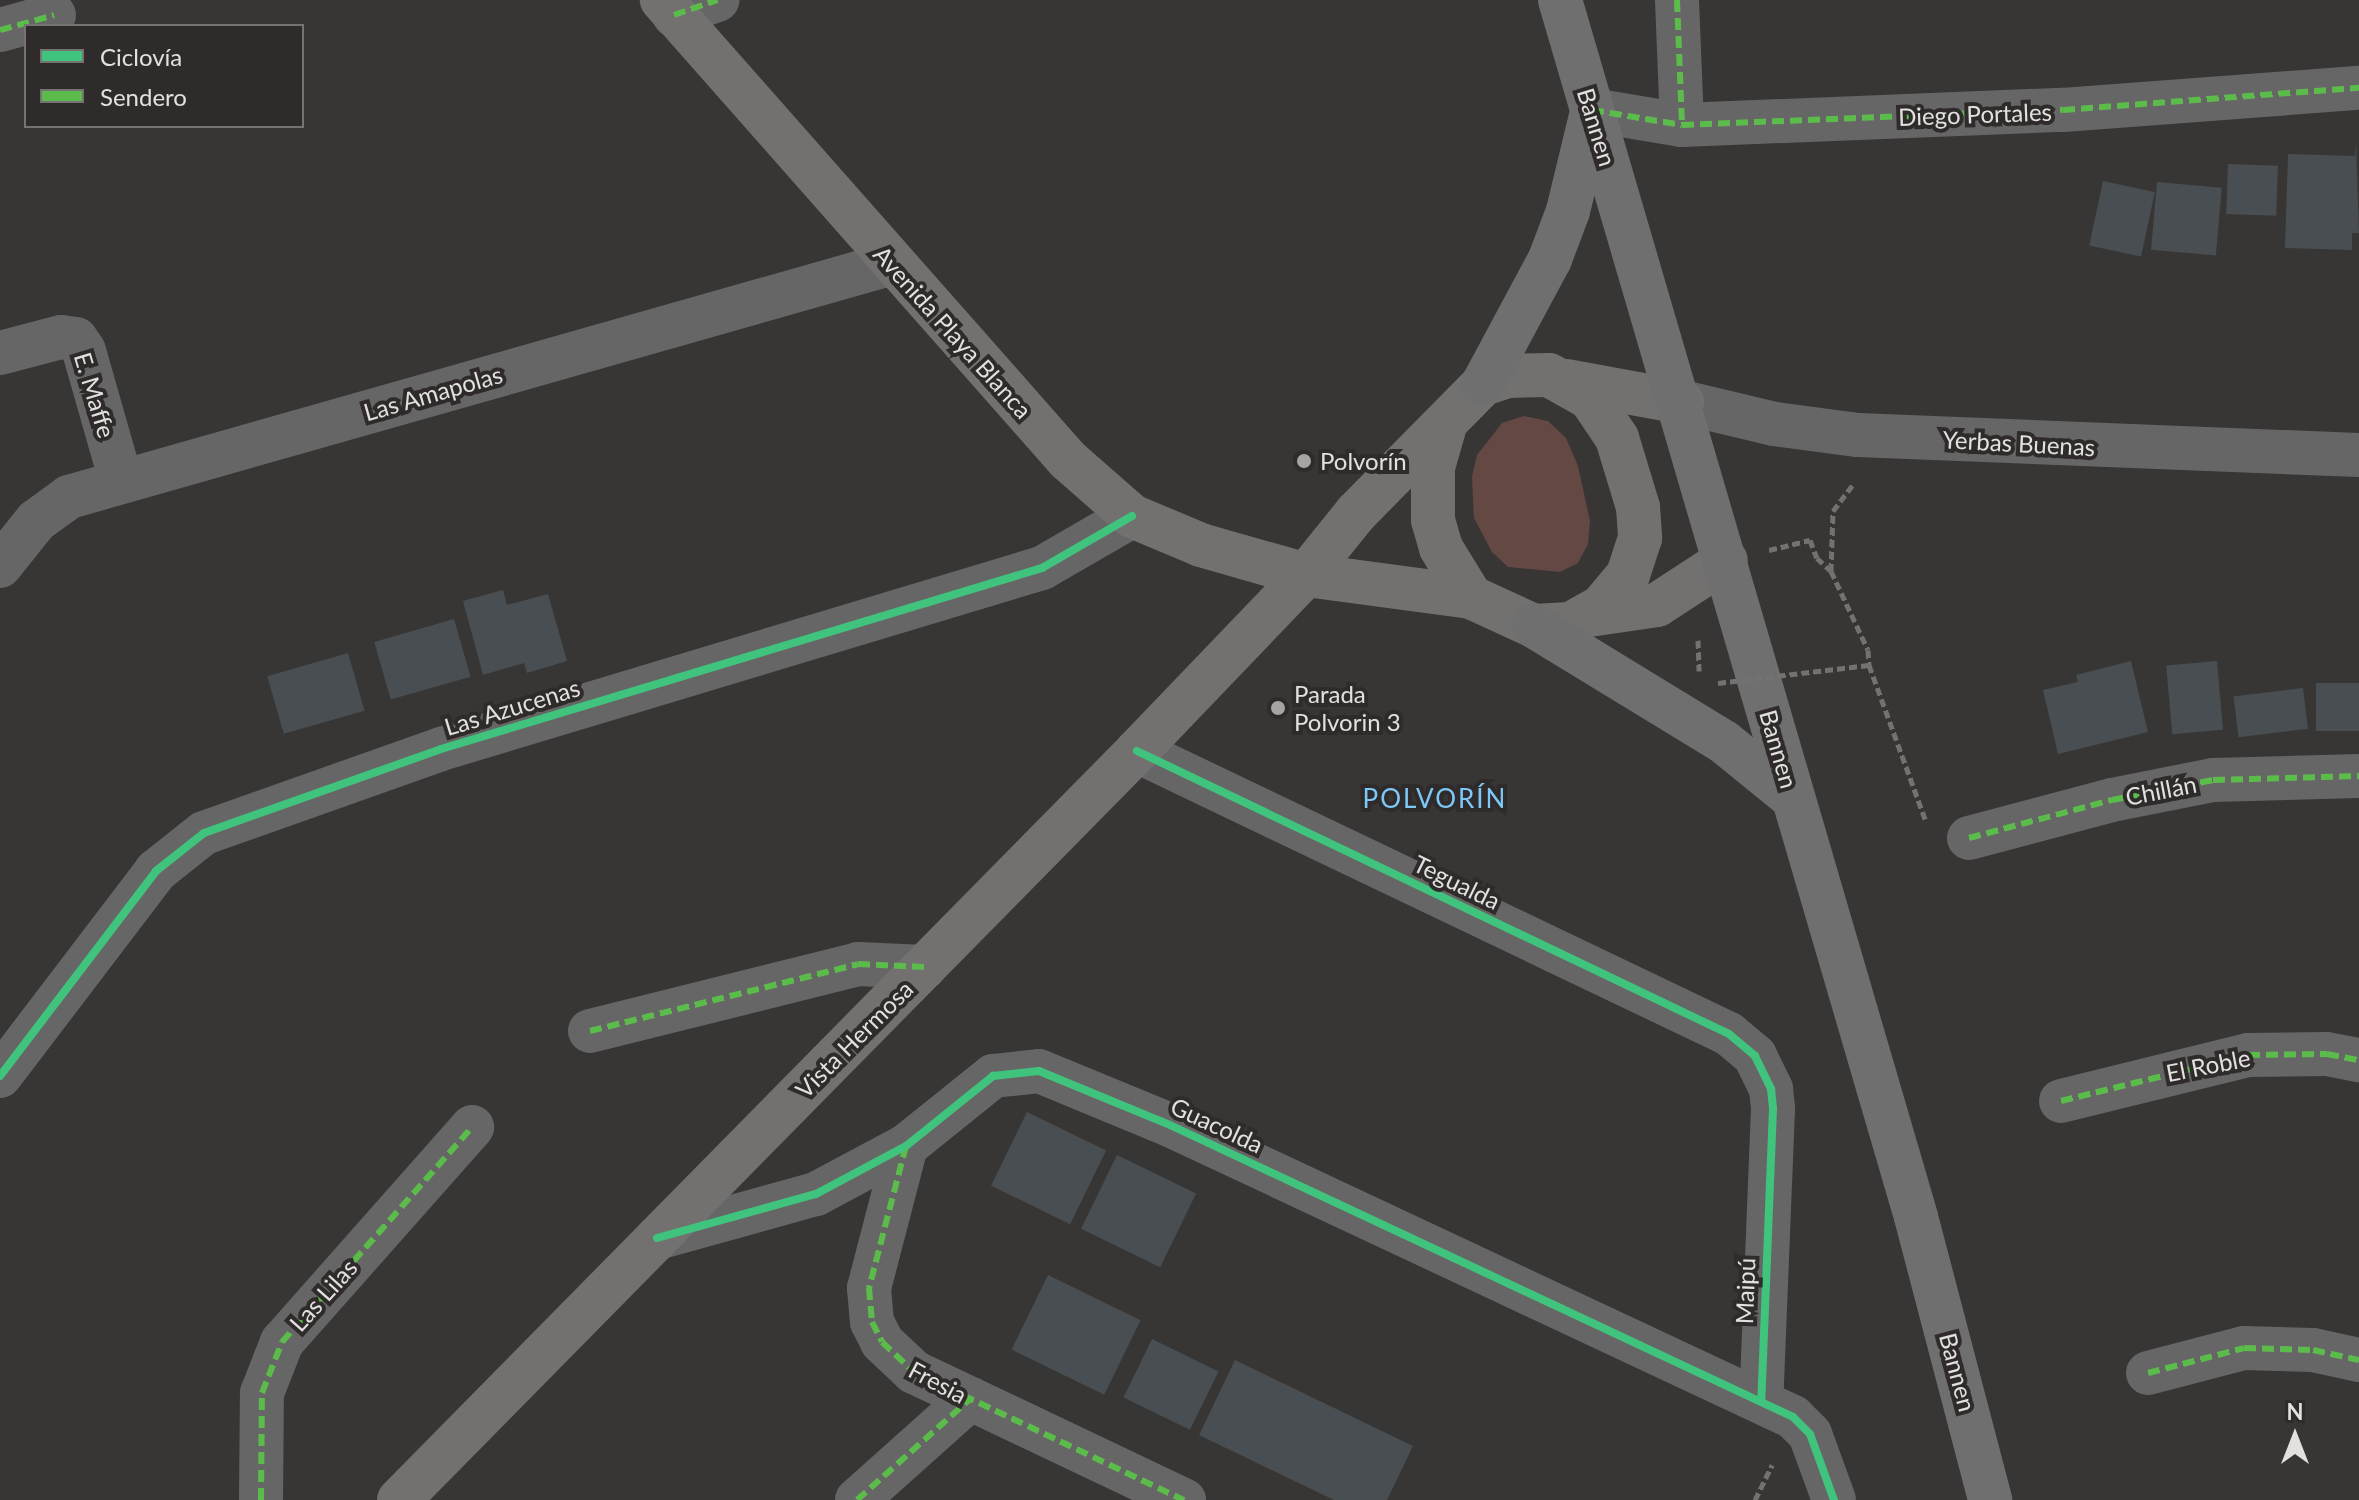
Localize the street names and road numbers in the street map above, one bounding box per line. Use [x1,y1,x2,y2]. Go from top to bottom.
street label: Bannen [1572,84,1622,170]
street label: Diego Portales [1898,97,2052,131]
street label: Avenida Playa Blanca [868,240,1038,424]
street label: E. Maffe [68,349,122,441]
street label: Las Amapolas [360,359,506,427]
street label: Yerbas Buenas [1942,425,2096,461]
street label: Las Azucenas [440,673,584,741]
street label: Bannen [1754,707,1804,791]
street label: Chillán [2123,769,2199,811]
street label: Tegualda [1409,849,1505,915]
street label: Vista Hermosa [789,974,919,1104]
street label: El Roble [2163,1043,2253,1087]
street label: Guacolda [1166,1091,1268,1159]
street label: Las Lilas [283,1253,363,1337]
street label: Maipú [1729,1257,1761,1325]
street label: Bannen [1934,1330,1982,1414]
street label: Fresia [904,1355,972,1409]

